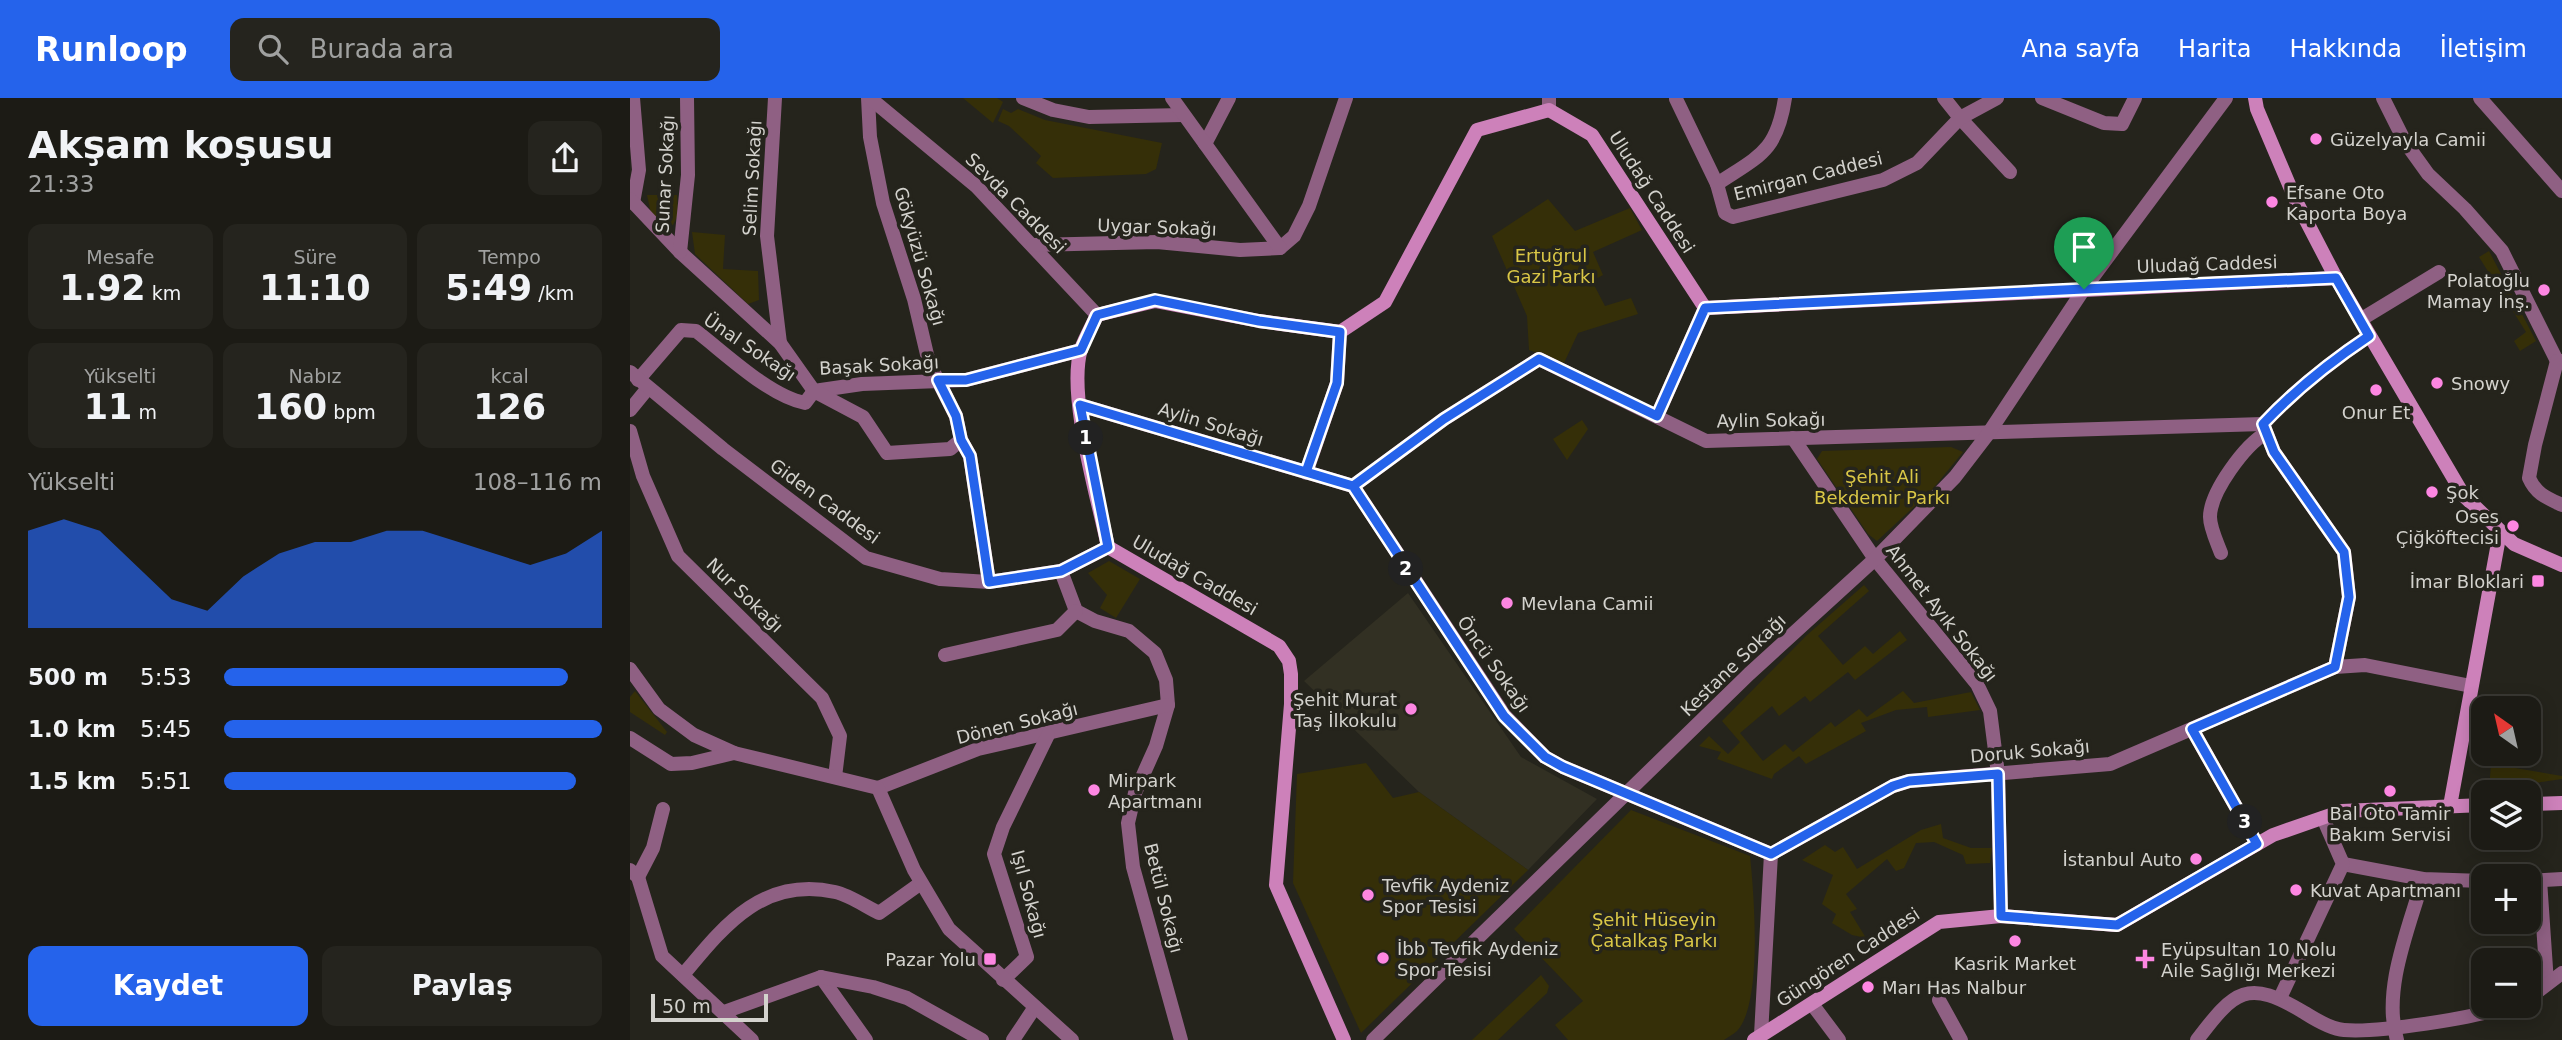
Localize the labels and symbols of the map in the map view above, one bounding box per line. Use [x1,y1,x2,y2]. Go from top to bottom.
street label: Sunar Sokağı [651,114,679,234]
street label: Selim Sokağı [738,120,766,236]
street label: Uludağ Caddesi [1605,127,1699,257]
place label: Güzelyayla Camii [2330,129,2486,150]
marker: Güzelyayla Camii [2308,131,2324,147]
street label: Emirgan Caddesi [1731,147,1885,205]
street label: Sevda Caddesi [961,148,1071,258]
place label: Efsane Oto Kaporta Boya [2286,182,2407,224]
street label: Gökyüzü Sokağı [890,184,950,328]
marker: Efsane Oto Kaporta Boya [2264,194,2280,210]
street label: Uygar Sokağı [1097,214,1217,240]
pin [2054,217,2114,289]
park label: Ertuğrul Gazi Parkı [1506,245,1596,287]
street label: Uludağ Caddesi [2136,251,2278,277]
place label: Polatoğlu Mamay İnş. [2427,270,2530,312]
marker: Polatoğlu Mamay İnş. [2536,282,2552,298]
street label: Ünal Sokağı [700,309,800,385]
street label: Başak Sokağı [819,351,939,379]
place label: Snowy [2451,373,2511,394]
marker: Snowy [2429,375,2445,391]
marker: Onur Et [2368,382,2384,398]
street label: Aylin Sokağı [1156,398,1266,450]
place label: Onur Et [2342,402,2410,423]
street label: Aylin Sokağı [1716,409,1826,431]
pin: 1 [1068,420,1104,456]
street label: Giden Caddesi [766,454,884,548]
park label: Şehit Ali Bekdemir Parkı [1814,466,1950,508]
place label: Şok [2446,482,2479,503]
marker: Şok [2424,484,2440,500]
place label: Oses Çiğköftecisi [2396,506,2499,548]
marker: Oses Çiğköftecisi [2505,518,2521,534]
street label: Uludağ Caddesi [1129,531,1261,619]
street label: Ahmet Ayık Sokağı [1882,540,2002,686]
pin: 2 [1388,552,1424,587]
street label: Nur Sokağı [702,553,788,637]
place label: İmar Bloklari [2410,571,2524,592]
marker: İmar Bloklari [2530,573,2546,589]
place label: Mevlana Camii [1521,593,1654,614]
marker: Mevlana Camii [1499,595,1515,611]
street label: Kestane Sokağı [1676,610,1790,720]
street label: Öncü Sokağı [1453,612,1535,716]
place label: Şehit Murat Taş İlkokulu [1293,689,1397,731]
north arrow [2471,696,2541,766]
street label: Dönen Sokağı [954,698,1080,748]
marker: Şehit Murat Taş İlkokulu [1403,701,1419,717]
street label: Doruk Sokağı [1969,735,2091,767]
place label: Mirpark Apartmanı [1108,770,1202,812]
marker: Mirpark Apartmanı [1086,782,1102,798]
marker: Bal Oto Tamir Bakım Servisi [2382,783,2398,799]
place label: Bal Oto Tamir Bakım Servisi [2329,803,2451,845]
pin: 3 [2228,804,2262,840]
street label: Betül Sokağı [1140,841,1188,955]
street label: Işıl Sokağı [1007,848,1051,940]
place label: İstanbul Auto [2062,849,2182,870]
marker: İstanbul Auto [2188,851,2204,867]
place label: Tevfik Aydeniz Spor Tesisi [1381,875,1509,917]
place label: Kuvat Apartmanı [2310,880,2461,901]
marker: Kuvat Apartmanı [2288,882,2304,898]
marker: Tevfik Aydeniz Spor Tesisi [1360,887,1376,903]
street label: Güngören Caddesi [1773,903,1923,1011]
park label: Şehit Hüseyin Çatalkaş Parkı [1591,909,1717,951]
marker: Kasrik Market [2007,933,2023,949]
place label: İbb Tevfik Aydeniz Spor Tesisi [1397,938,1558,980]
place label: Eyüpsultan 10 Nolu Aile Sağlığı Merkezi [2161,939,2336,981]
place label: Pazar Yolu [885,949,976,970]
marker: Eyüpsultan 10 Nolu Aile Sağlığı Merkezi [2135,949,2155,969]
marker: İbb Tevfik Aydeniz Spor Tesisi [1375,950,1391,966]
marker: Pazar Yolu [982,951,998,967]
place label: Kasrik Market [1954,953,2076,974]
place label: Marı Has Nalbur [1882,977,2027,998]
marker: Marı Has Nalbur [1860,979,1876,995]
scale bar [651,991,768,1023]

